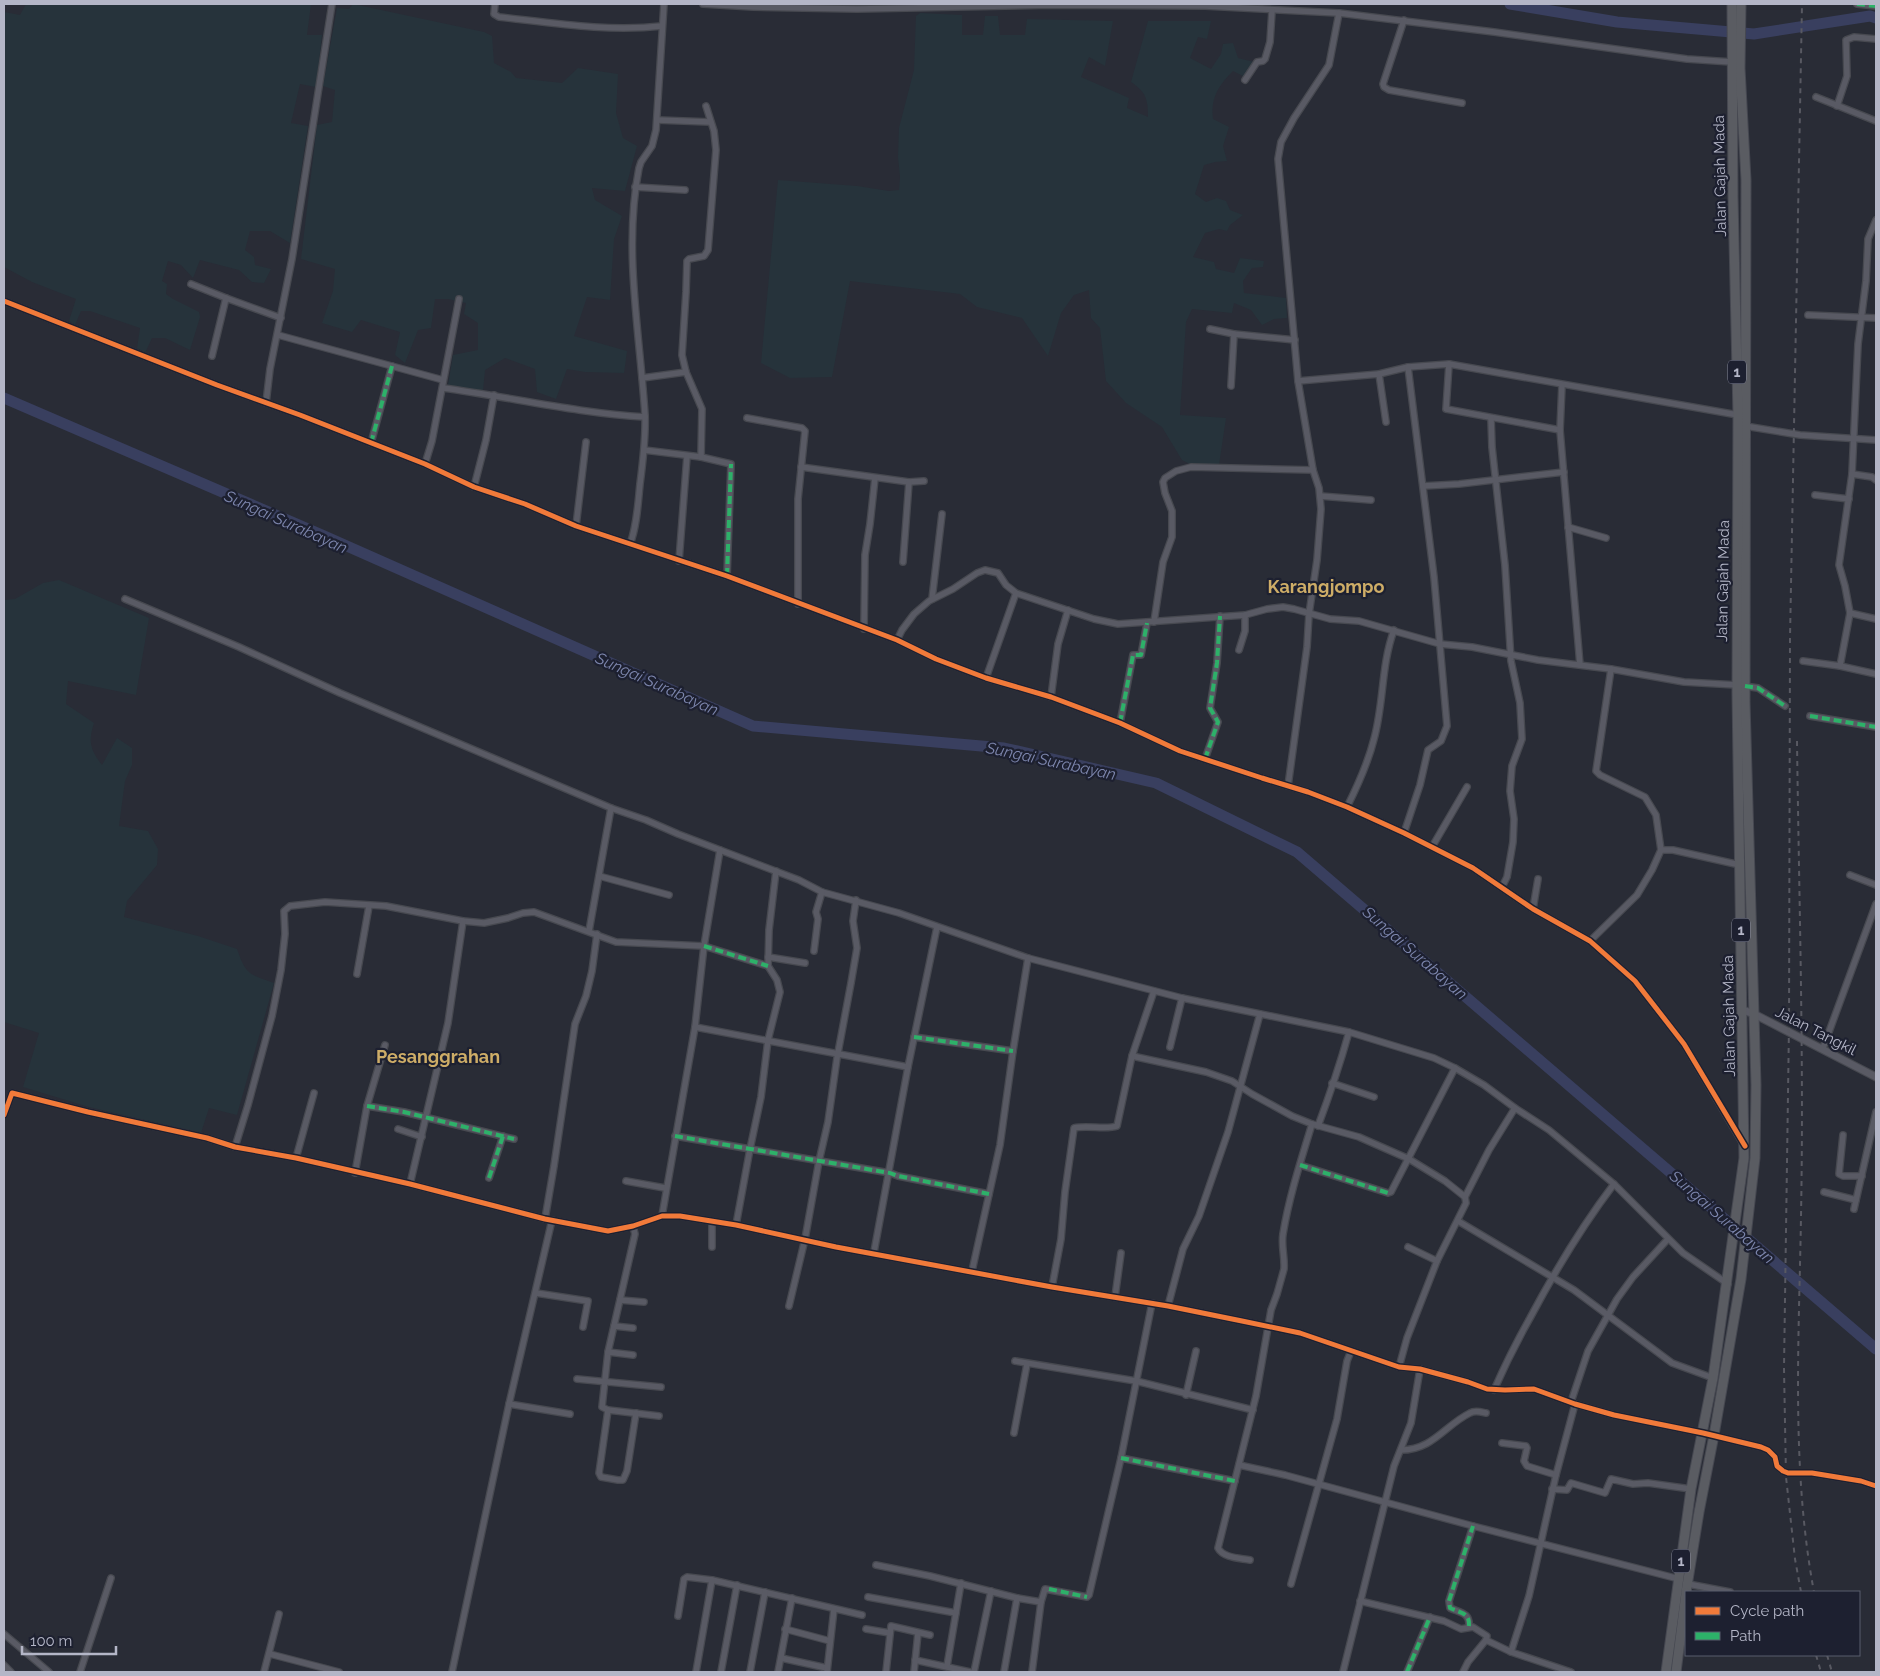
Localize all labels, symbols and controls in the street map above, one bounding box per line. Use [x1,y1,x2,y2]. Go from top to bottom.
street label: Jalan Gajah Mada [1710,115,1730,237]
road number: 1 [1728,361,1746,384]
water label: Sungai Surabayan [221,486,350,558]
street label: Jalan Gajah Mada [1713,520,1733,642]
district label: Karangjompo [1268,576,1385,597]
water label: Sungai Surabayan [592,648,721,720]
water label: Sungai Surabayan [983,738,1118,784]
water label: Sungai Surabayan [1358,902,1471,1004]
road number: 1 [1732,918,1750,942]
street label: Jalan Gajah Mada [1719,955,1739,1077]
street label: Jalan Tangkil [1772,1003,1860,1060]
district label: Pesanggrahan [376,1046,500,1067]
water label: Sungai Surabayan [1665,1166,1778,1268]
road number: 1 [1672,1550,1690,1572]
legend [1685,1591,1860,1656]
text: Cycle path [1730,1602,1804,1620]
scale bar [22,1624,116,1656]
text: Path [1730,1627,1761,1645]
text: 100 m [30,1632,72,1650]

